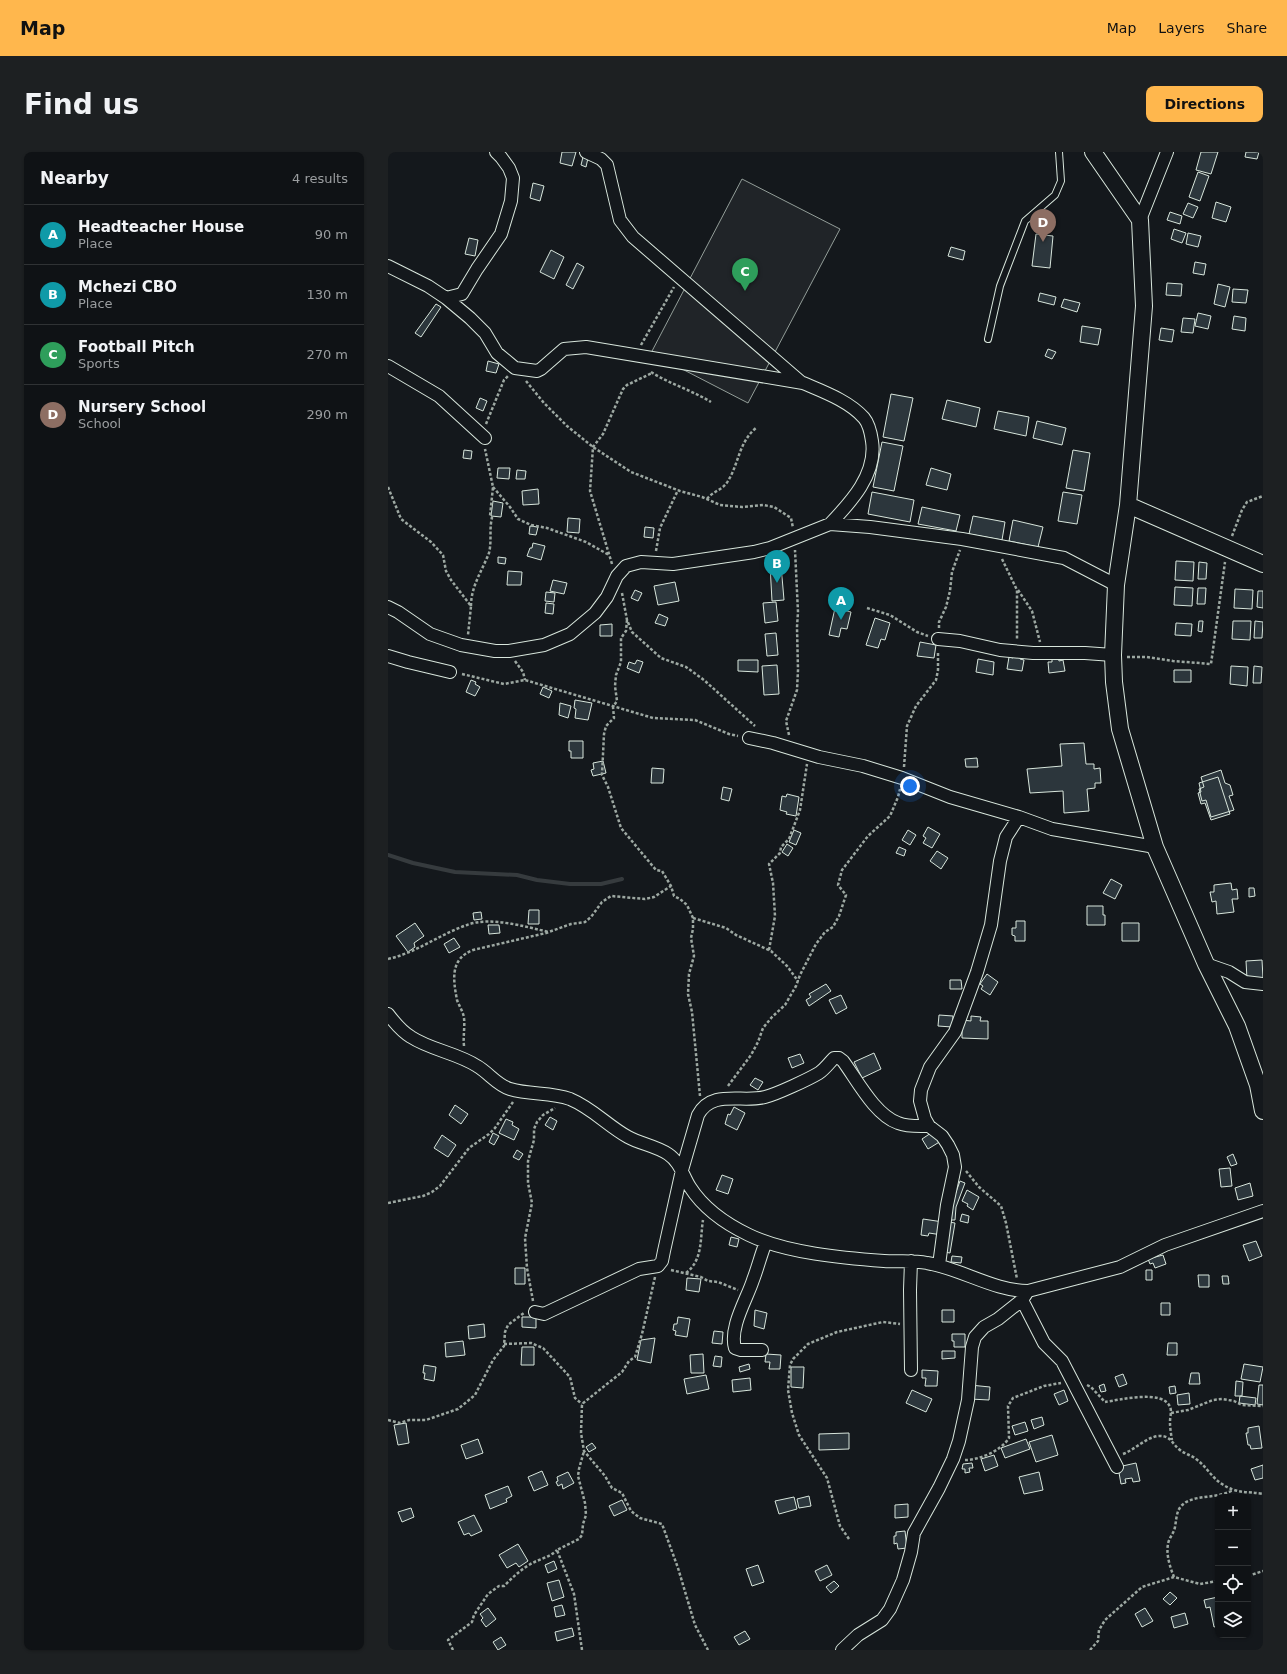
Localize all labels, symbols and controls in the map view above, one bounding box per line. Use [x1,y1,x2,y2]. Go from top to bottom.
text: Map [20,17,65,39]
text: Map [1107,20,1136,36]
text: Layers [1158,20,1205,36]
text: Share [1227,20,1267,36]
button: Directions [1146,86,1263,122]
text: Find us [24,88,139,121]
text: Nearby [40,168,109,188]
text: 4 results [292,171,348,186]
pin: D [1030,209,1056,242]
text: Headteacher House [78,218,244,236]
text: A [48,227,58,242]
text: 90 m [315,227,348,242]
text: Place [78,236,113,251]
pin: C [732,258,758,291]
text: Mchezi CBO [78,278,177,296]
text: B [48,287,58,302]
text: 130 m [306,287,348,302]
text: Place [78,296,113,311]
text: Football Pitch [78,338,195,356]
text: C [48,347,58,362]
text: 270 m [306,347,348,362]
text: Sports [78,356,120,371]
text: Nursery School [78,398,206,416]
text: D [48,407,58,422]
text: 290 m [306,407,348,422]
text: School [78,416,121,431]
pin: B [764,550,790,583]
pin: A [828,587,854,620]
your location [900,776,920,796]
map controls [1215,1494,1251,1638]
button: + [1215,1494,1251,1530]
button: − [1215,1530,1251,1566]
button: locate [1215,1566,1251,1602]
button: layers [1215,1602,1251,1638]

